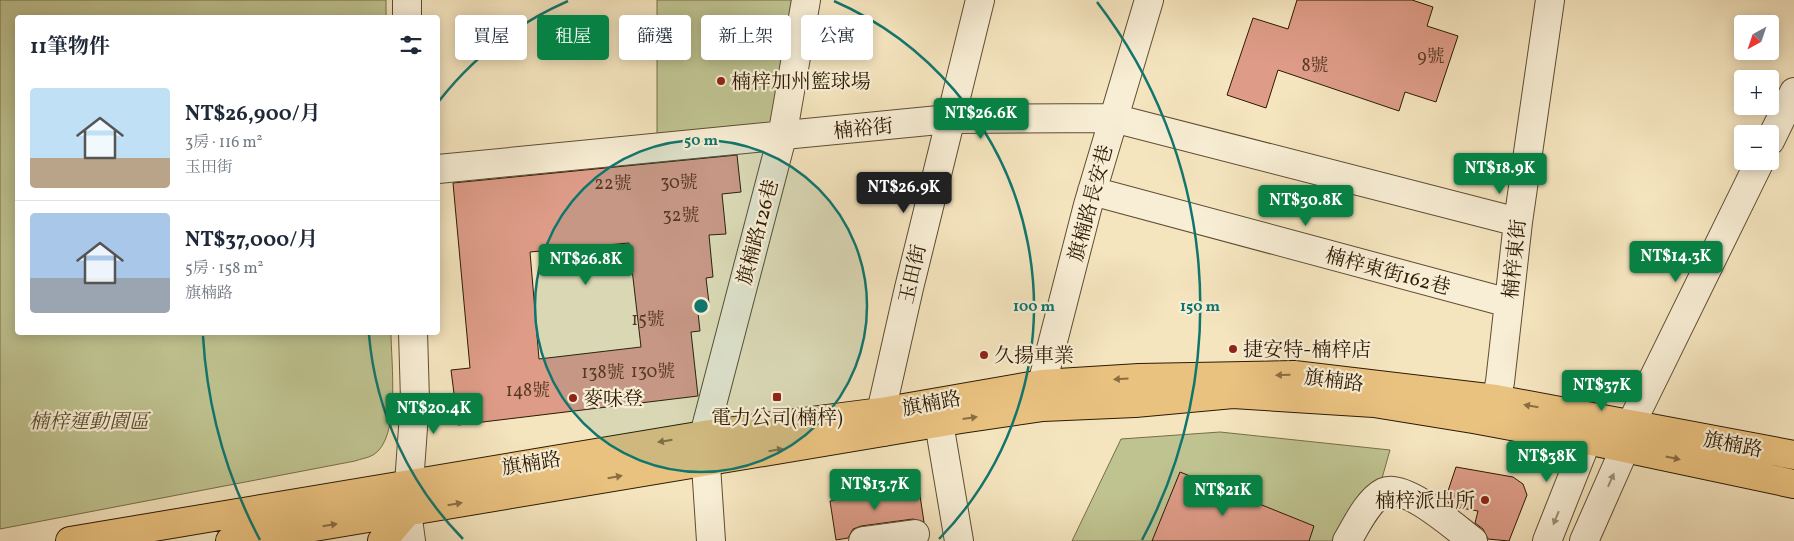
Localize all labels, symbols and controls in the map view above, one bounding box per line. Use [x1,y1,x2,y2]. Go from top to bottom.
chip: 買屋 [455,15,527,60]
chip: 租屋 [537,15,609,60]
chip: 篩選 [619,15,691,60]
chip: 新上架 [701,15,791,60]
chip: 公寓 [801,15,873,60]
north arrow [1734,15,1779,60]
map controls [1734,15,1779,170]
icon: filters [397,31,425,59]
text: 11筆物件 [30,33,110,62]
house number: 9號 [1417,45,1445,70]
house number: 8號 [1301,54,1329,79]
place label: 楠梓加州籃球場 [731,69,871,97]
button: + [1734,70,1779,115]
marker: 楠梓加州籃球場 [715,75,727,87]
pin: NT$26.6K [929,98,1033,140]
text: NT$26,900/月 [185,100,321,129]
text: NT$26.6K [945,103,1017,125]
icon: home [70,108,130,168]
street label: 楠裕街 [832,113,895,147]
button: − [1734,125,1779,170]
text: 50 m [684,131,718,152]
text: 3房 · 116 m² [185,132,263,154]
street label: 旗楠路長安巷 [1063,142,1121,265]
pin: NT$18.9K [1448,152,1552,195]
text: 玉田街 [185,157,233,179]
text: NT$18.9K [1465,158,1535,180]
house number: 30號 [660,171,698,196]
house number: 22號 [594,172,632,197]
pin: NT$26.9K [852,172,956,214]
street label: 旗楠路126巷 [731,176,787,289]
text: NT$26.9K [868,177,940,199]
pin: NT$30.8K [1254,184,1358,227]
text: NT$30.8K [1269,190,1343,212]
house number: 32號 [663,204,699,229]
street label: 楠梓東街 [1498,218,1534,300]
text: NT$37,000/月 [185,226,318,255]
icon: home [70,233,130,293]
pin: NT$14.3K [1624,240,1728,283]
street label: 玉田街 [894,242,934,307]
street label: 楠梓東街162巷 [1322,243,1453,303]
pin: NT$26.8K [534,244,638,286]
text: NT$14.3K [1641,246,1711,268]
text: NT$26.8K [550,249,622,271]
text: 5房 · 158 m² [185,258,264,280]
text: 旗楠路 [185,283,233,305]
centre of rings [692,297,710,315]
text: 100 m [1013,297,1056,318]
text: 150 m [1180,297,1220,318]
house number: 15號 [631,308,665,333]
place label: 捷安特-楠梓店 [1243,337,1371,365]
place label: 久揚車業 [994,343,1074,371]
marker: 捷安特-楠梓店 [1227,343,1239,355]
marker: 久揚車業 [978,349,990,361]
house number: 130號 [631,360,675,385]
house number: 138號 [581,361,625,386]
street label: 旗楠路 [1302,364,1365,400]
pin: NT$37K [1561,370,1643,412]
one-way arrow [1275,372,1291,380]
one-way arrow [1112,375,1128,383]
text: NT$37K [1573,375,1631,397]
house number: 148號 [506,379,550,404]
street label: 旗楠路 [899,385,964,424]
place label: 麥味登 [583,386,643,414]
marker: 電力公司(楠梓) [771,391,783,403]
pin: NT$20.4K [382,392,486,435]
marker: 麥味登 [567,392,579,404]
text: NT$20.4K [397,398,471,420]
one-way arrow [1523,401,1539,409]
place label: 電力公司(楠梓) [711,405,843,433]
park label: 楠梓運動園區 [29,409,151,437]
one-way arrow [963,413,979,421]
street label: 旗楠路 [1700,426,1765,465]
one-way arrow [657,438,673,446]
pin: NT$38K [1506,440,1588,483]
one-way arrow [768,445,784,453]
street label: 旗楠路 [499,446,563,483]
text: NT$38K [1517,446,1577,468]
one-way arrow [1666,454,1681,462]
pin: NT$13.7K [823,468,927,511]
one-way arrow [608,472,624,480]
one-way arrow [1608,473,1616,487]
text: NT$13.7K [841,474,909,496]
pin: NT$21K [1182,474,1264,517]
text: NT$21K [1194,480,1252,502]
place label: 楠梓派出所 [1375,488,1475,516]
marker: 楠梓派出所 [1479,494,1491,506]
one-way arrow [447,499,463,507]
one-way arrow [1552,511,1560,525]
one-way arrow [322,520,338,528]

